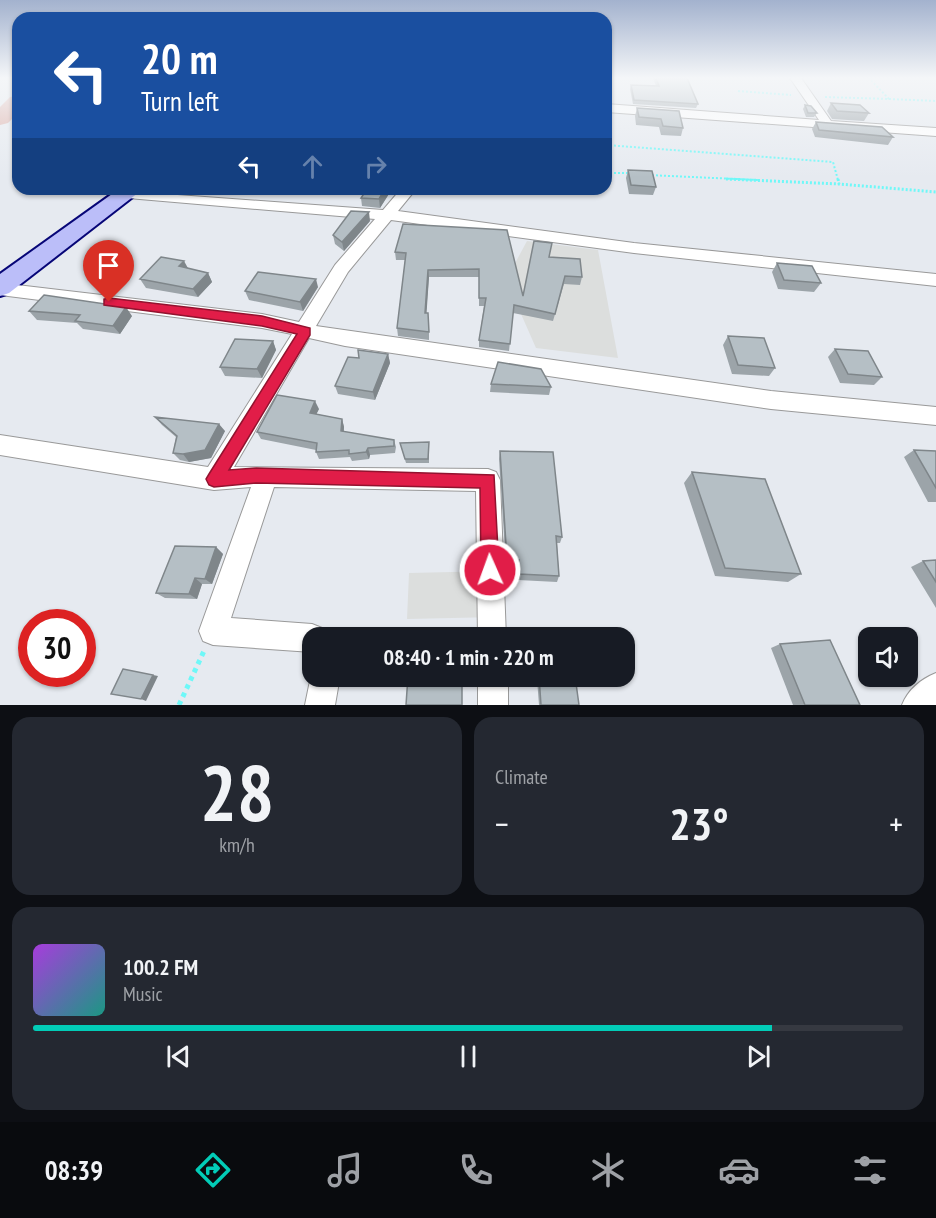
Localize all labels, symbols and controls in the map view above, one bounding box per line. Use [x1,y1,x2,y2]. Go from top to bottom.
text: 20 m [141,31,218,86]
icon: left [42,36,120,114]
text: Turn left [141,84,219,118]
icon: left [233,150,266,183]
icon: ahead [296,150,329,183]
icon: right [359,150,392,183]
pin [83,240,134,302]
icon: arrive [92,249,125,282]
position arrow [458,538,522,602]
speed limit sign: 30 [18,609,96,687]
map controls [858,627,918,687]
button: sound [858,627,918,687]
text: 08:40 · 1 min · 220 m [383,643,554,671]
text: 28 [200,742,274,843]
text: Climate [495,764,548,790]
text: 23° [669,794,729,852]
text: − [495,802,509,845]
text: + [889,802,903,845]
text: km/h [219,832,255,858]
text: 100.2 FM [123,953,198,981]
text: Music [123,981,163,1007]
icon: previous [162,1040,195,1073]
icon: pause [452,1040,485,1073]
icon: next [742,1040,775,1073]
icon: directions [192,1149,234,1191]
icon: music [324,1149,366,1191]
icon: phone [455,1149,497,1191]
icon: climate [587,1149,629,1191]
icon: car [718,1149,760,1191]
icon: filters [849,1149,891,1191]
text: 08:39 [45,1153,103,1187]

